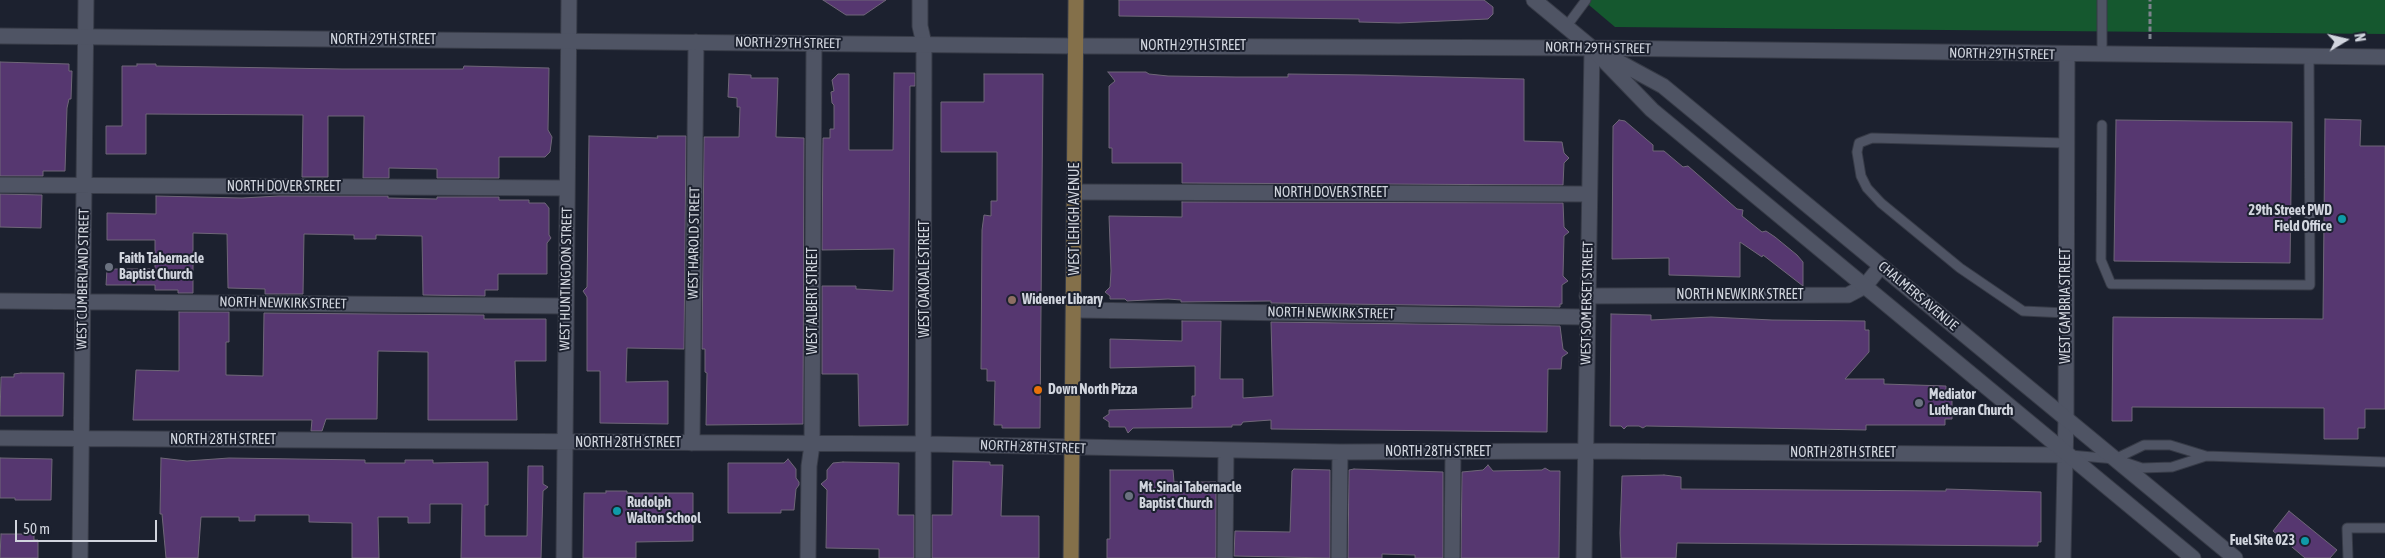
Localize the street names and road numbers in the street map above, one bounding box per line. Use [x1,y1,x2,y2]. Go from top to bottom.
street label: NORTH 29TH STREET [330,32,436,48]
street label: NORTH 29TH STREET [735,34,841,52]
street label: NORTH 29TH STREET [1140,38,1246,54]
street label: NORTH 29TH STREET [1545,39,1651,57]
street label: NORTH 29TH STREET [1949,45,2055,63]
street label: WEST LEHIGH AVENUE [1067,163,1083,275]
street label: NORTH DOVER STREET [227,179,341,195]
street label: NORTH DOVER STREET [1274,185,1388,201]
street label: WEST HAROLD STREET [685,187,703,299]
street label: WEST HUNTINGDON STREET [556,207,576,351]
street label: WEST CUMBERLAND STREET [73,208,93,350]
street label: WEST OAKDALE STREET [917,220,933,338]
street label: WEST SOMERSET STREET [1578,241,1596,365]
street label: WEST ALBERT STREET [805,247,821,355]
street label: WEST CAMBRIA STREET [2058,248,2074,364]
street label: CHALMERS AVENUE [1875,258,1961,334]
street label: NORTH NEWKIRK STREET [1676,287,1804,303]
street label: NORTH NEWKIRK STREET [219,293,347,313]
street label: NORTH NEWKIRK STREET [1267,303,1395,323]
street label: NORTH 28TH STREET [170,432,276,448]
street label: NORTH 28TH STREET [575,435,681,451]
street label: NORTH 28TH STREET [980,437,1086,457]
street label: NORTH 28TH STREET [1385,444,1491,460]
street label: NORTH 28TH STREET [1790,445,1896,461]

